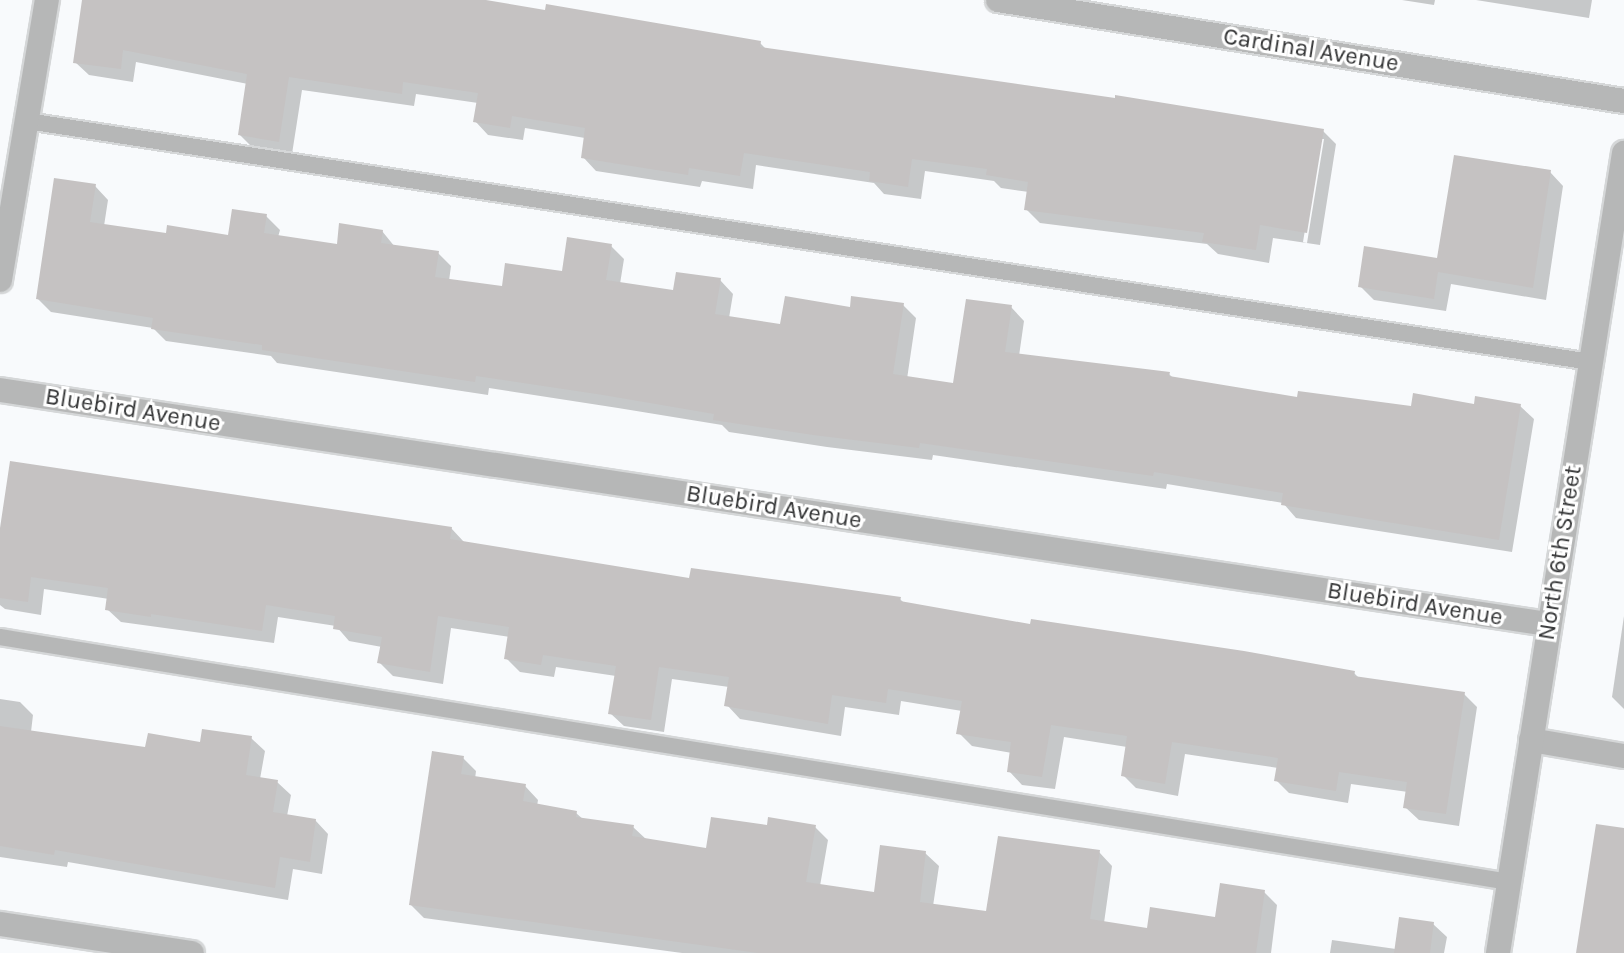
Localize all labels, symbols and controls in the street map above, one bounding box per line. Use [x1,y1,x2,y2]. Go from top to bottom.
street label: Cardinal Avenue [1221,22,1401,78]
street label: Bluebird Avenue [43,382,223,438]
street label: North 6th Street [1532,464,1588,642]
street label: Bluebird Avenue [684,479,864,535]
street label: Bluebird Avenue [1325,576,1505,632]

